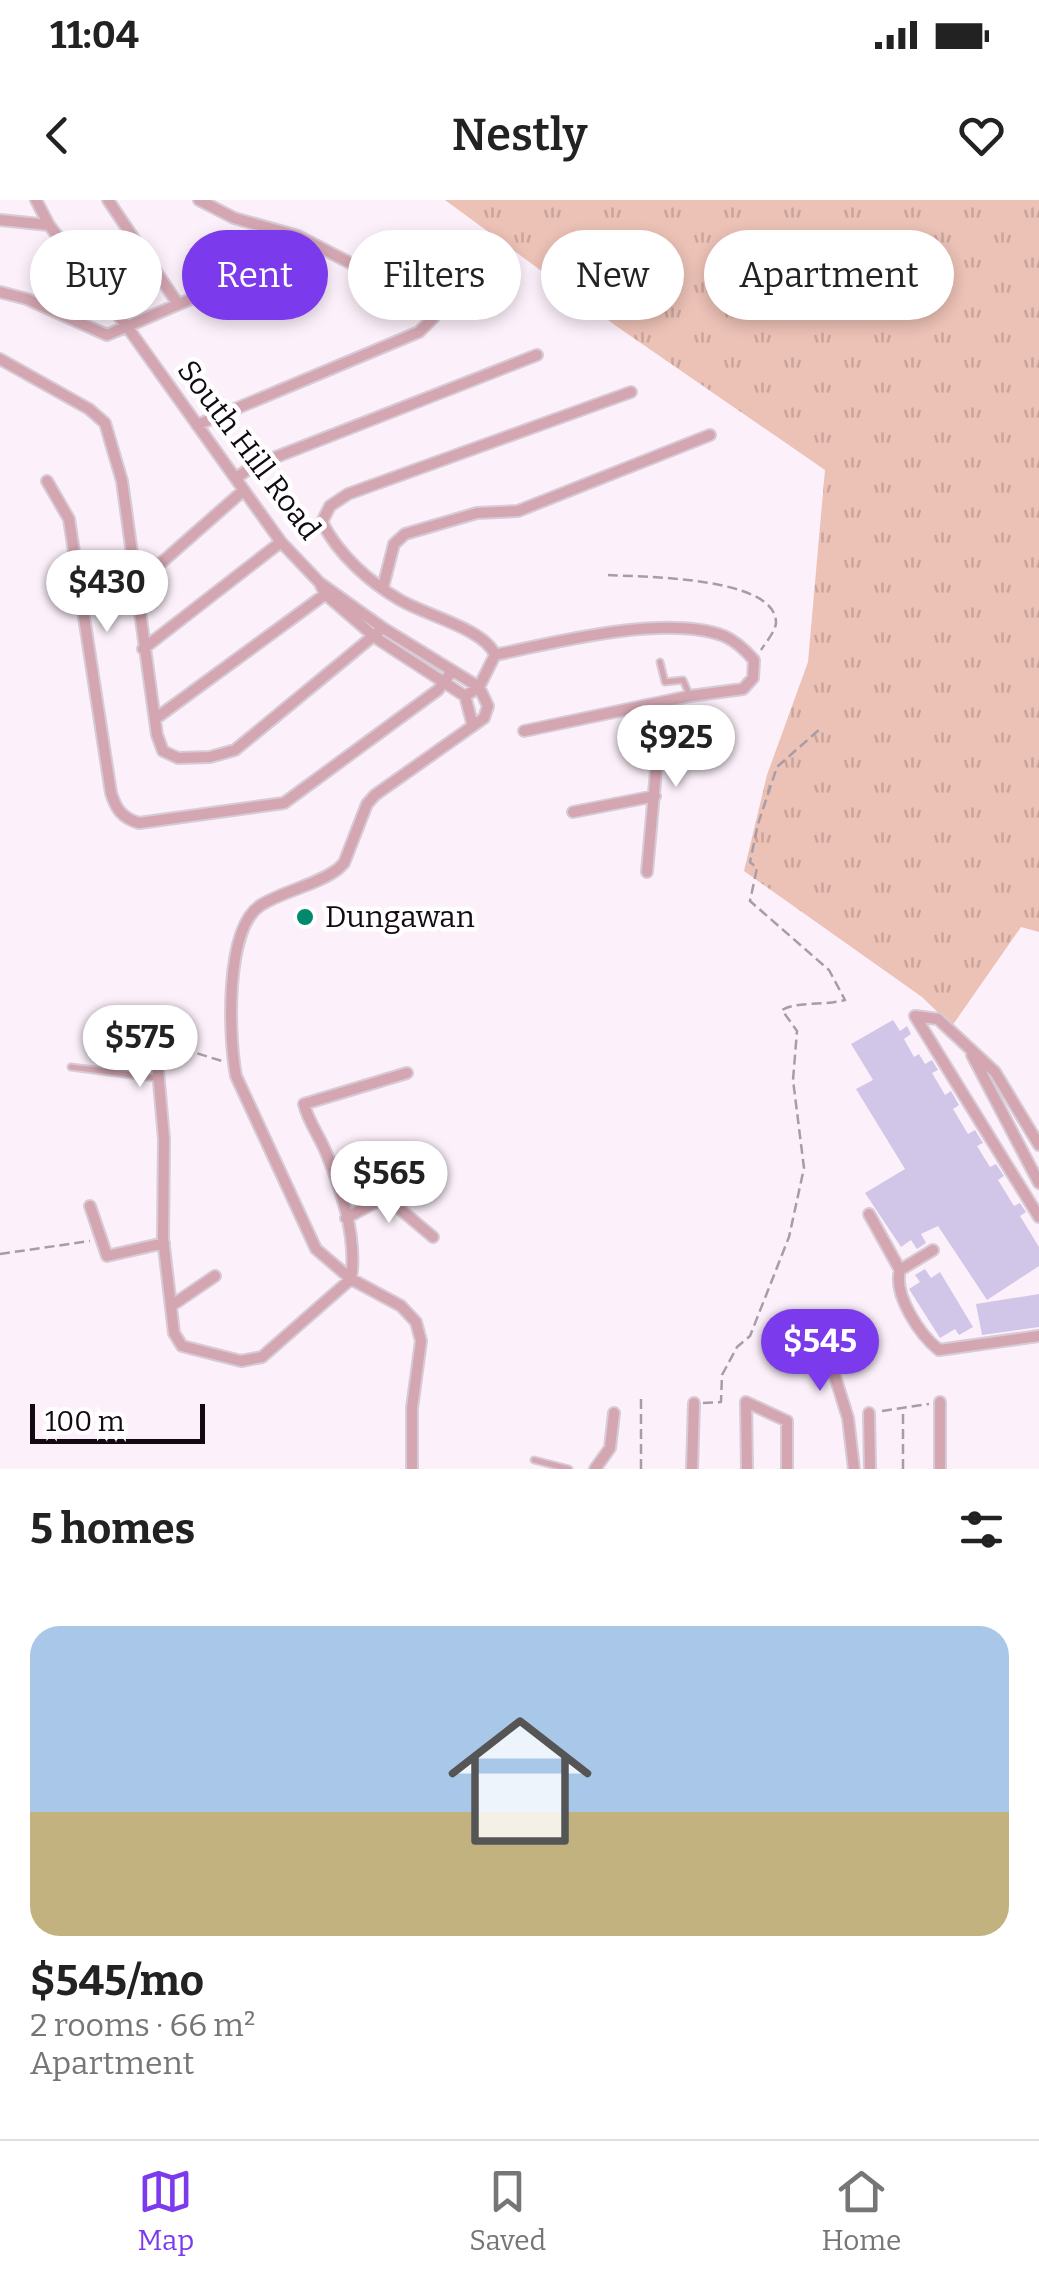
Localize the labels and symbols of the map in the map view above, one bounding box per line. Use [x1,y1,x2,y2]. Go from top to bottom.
street label: South Hill Road [170,353,328,547]
pin: $430 [48,550,166,635]
pin: $925 [617,705,735,790]
place label: Dungawan [325,899,475,935]
marker: Dungawan [294,906,316,928]
pin: $575 [81,1005,199,1090]
pin: $565 [330,1141,448,1226]
pin: $545 [761,1309,879,1394]
scale bar [30,1399,205,1444]

